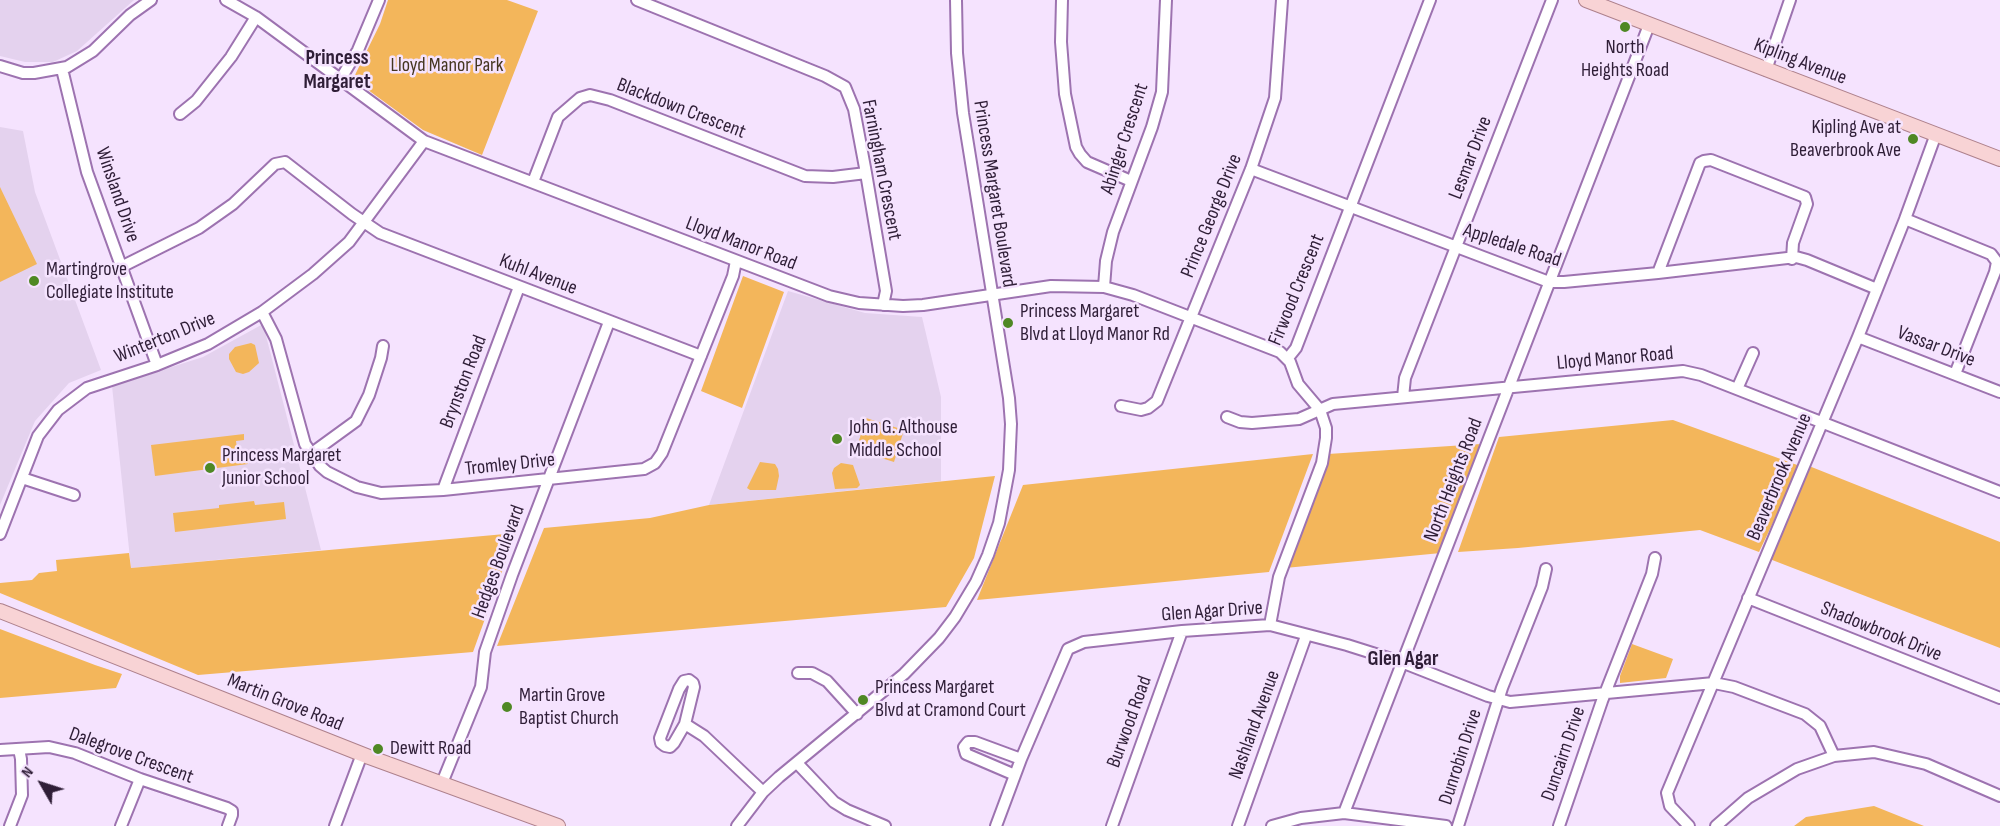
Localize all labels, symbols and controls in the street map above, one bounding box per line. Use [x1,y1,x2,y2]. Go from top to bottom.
marker: North Heights Road [1618,20,1632,34]
street label: Kipling Avenue [1750,33,1850,91]
place label: North Heights Road [1581,36,1669,83]
district label: Princess Margaret [303,46,371,96]
park label: Lloyd Manor Park [391,54,503,78]
street label: Blackdown Crescent [613,73,749,145]
street label: Abinger Crescent [1096,80,1154,198]
street label: Farningham Crescent [856,98,906,242]
street label: Princess Margaret Boulevard [967,99,1021,289]
street label: Lesmar Drive [1444,113,1498,203]
place label: Kipling Ave at Beaverbrook Ave [1790,116,1901,163]
marker: Kipling Ave at Beaverbrook Ave [1906,132,1920,146]
street label: Winsland Drive [90,144,144,246]
street label: Prince George Drive [1176,151,1248,281]
street label: Lloyd Manor Road [682,212,800,276]
street label: Appledale Road [1460,219,1564,273]
street label: Firwood Crescent [1264,231,1330,349]
street label: Kuhl Avenue [496,249,580,301]
place label: Martingrove Collegiate Institute [46,258,174,305]
marker: Martingrove Collegiate Institute [27,274,41,288]
place label: Princess Margaret Blvd at Lloyd Manor Rd [1020,300,1170,347]
street label: Winterton Drive [111,307,219,369]
marker: Princess Margaret Blvd at Lloyd Manor Rd [1001,316,1015,330]
street label: Vassar Drive [1894,321,1978,373]
street label: Brynston Road [435,332,493,432]
street label: Lloyd Manor Road [1556,342,1674,376]
street label: Beaverbrook Avenue [1742,410,1818,544]
street label: North Heights Road [1419,415,1489,545]
place label: John G. Althouse Middle School [849,416,958,463]
marker: John G. Althouse Middle School [830,432,844,446]
place label: Princess Margaret Junior School [222,444,341,491]
street label: Tromley Drive [464,448,556,482]
marker: Princess Margaret Junior School [203,461,217,475]
street label: Hedges Boulevard [467,502,531,622]
street label: Glen Agar Drive [1160,596,1264,628]
street label: Shadowbrook Drive [1817,597,1945,667]
district label: Glen Agar [1368,647,1438,673]
street label: Nashland Avenue [1224,667,1286,783]
street label: Martin Grove Road [224,669,346,737]
street label: Burwood Road [1102,673,1158,771]
place label: Princess Margaret Blvd at Cramond Court [875,676,1026,723]
place label: Martin Grove Baptist Church [519,684,619,731]
marker: Princess Margaret Blvd at Cramond Court [856,693,870,707]
marker: Martin Grove Baptist Church [500,700,514,714]
street label: Duncairn Drive [1537,704,1591,804]
street label: Dunrobin Drive [1434,706,1488,808]
street label: Dalegrove Crescent [66,722,196,790]
place label: Dewitt Road [390,737,471,761]
marker: Dewitt Road [371,742,385,756]
north arrow [12,754,72,814]
text: N [18,763,38,782]

